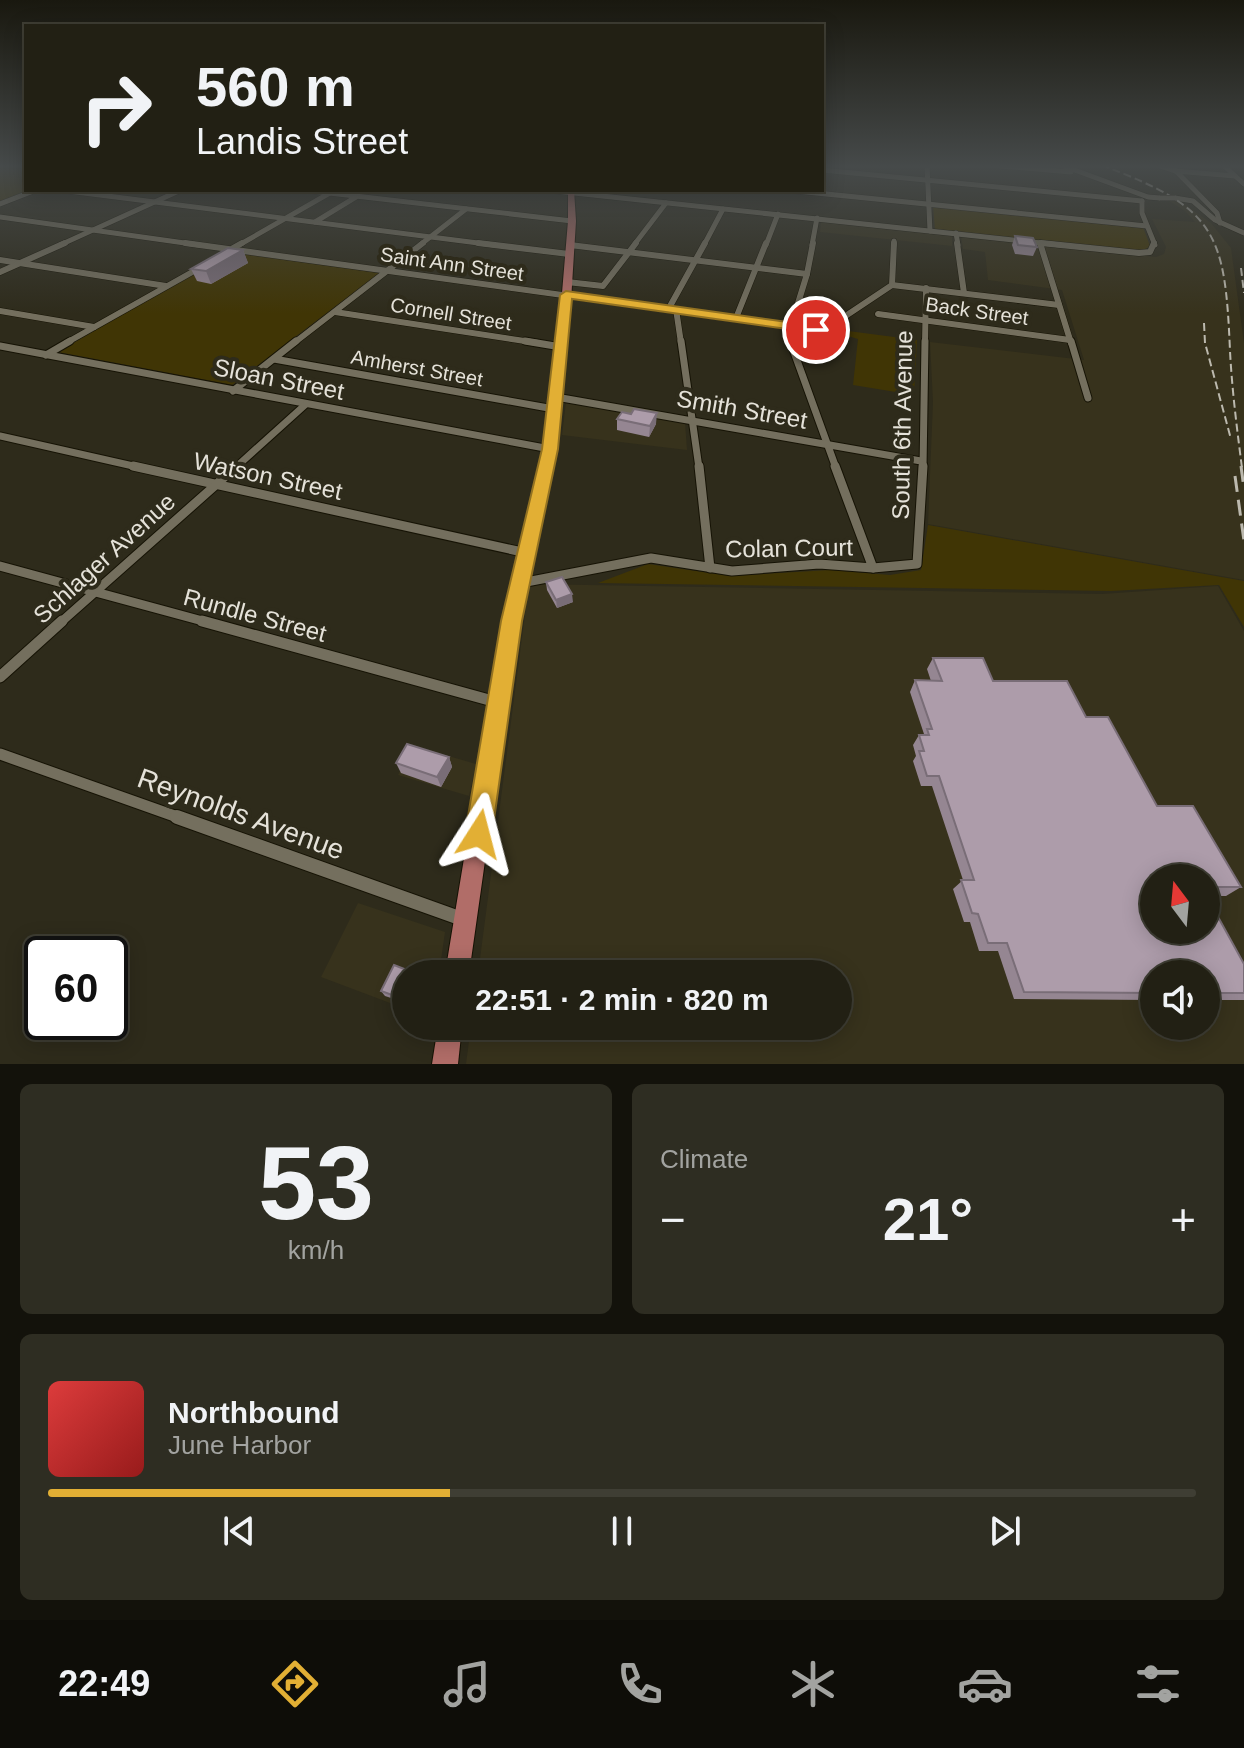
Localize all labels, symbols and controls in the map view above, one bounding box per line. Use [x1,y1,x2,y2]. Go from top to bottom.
text: 560 m [196,55,355,118]
icon: right [64,56,168,160]
text: Landis Street [196,121,408,162]
street label: Saint Ann Street [379,243,526,285]
street label: Back Street [924,293,1030,329]
street label: Cornell Street [389,294,514,334]
pin [782,296,850,364]
icon: arrive [794,308,838,352]
street label: South 6th Avenue [887,330,917,520]
street label: Amherst Street [349,346,485,390]
street label: Sloan Street [212,353,347,405]
street label: Smith Street [675,384,810,434]
street label: Watson Street [191,447,345,505]
street label: Schlager Avenue [28,487,180,629]
street label: Colan Court [725,533,854,563]
street label: Rundle Street [181,583,330,647]
street label: Reynolds Avenue [134,762,348,866]
position arrow [437,792,521,876]
north arrow [1140,864,1220,944]
map controls [1140,864,1220,1040]
speed limit sign: 60 [24,936,128,1040]
button: sound [1140,960,1220,1040]
text: 22:51 · 2 min · 820 m [475,983,769,1016]
text: 53 [258,1125,374,1241]
text: Climate [660,1144,748,1174]
text: 21° [883,1186,973,1253]
text: − [660,1195,686,1244]
text: + [1170,1195,1196,1244]
text: km/h [288,1235,344,1265]
text: Northbound [168,1396,340,1429]
text: June Harbor [168,1430,311,1460]
icon: previous [217,1509,261,1553]
icon: pause [600,1509,644,1553]
icon: next [983,1509,1027,1553]
icon: directions [267,1656,323,1712]
icon: music [439,1656,495,1712]
icon: phone [612,1656,668,1712]
icon: climate [785,1656,841,1712]
icon: car [957,1656,1013,1712]
icon: filters [1130,1656,1186,1712]
text: 22:49 [58,1663,150,1704]

